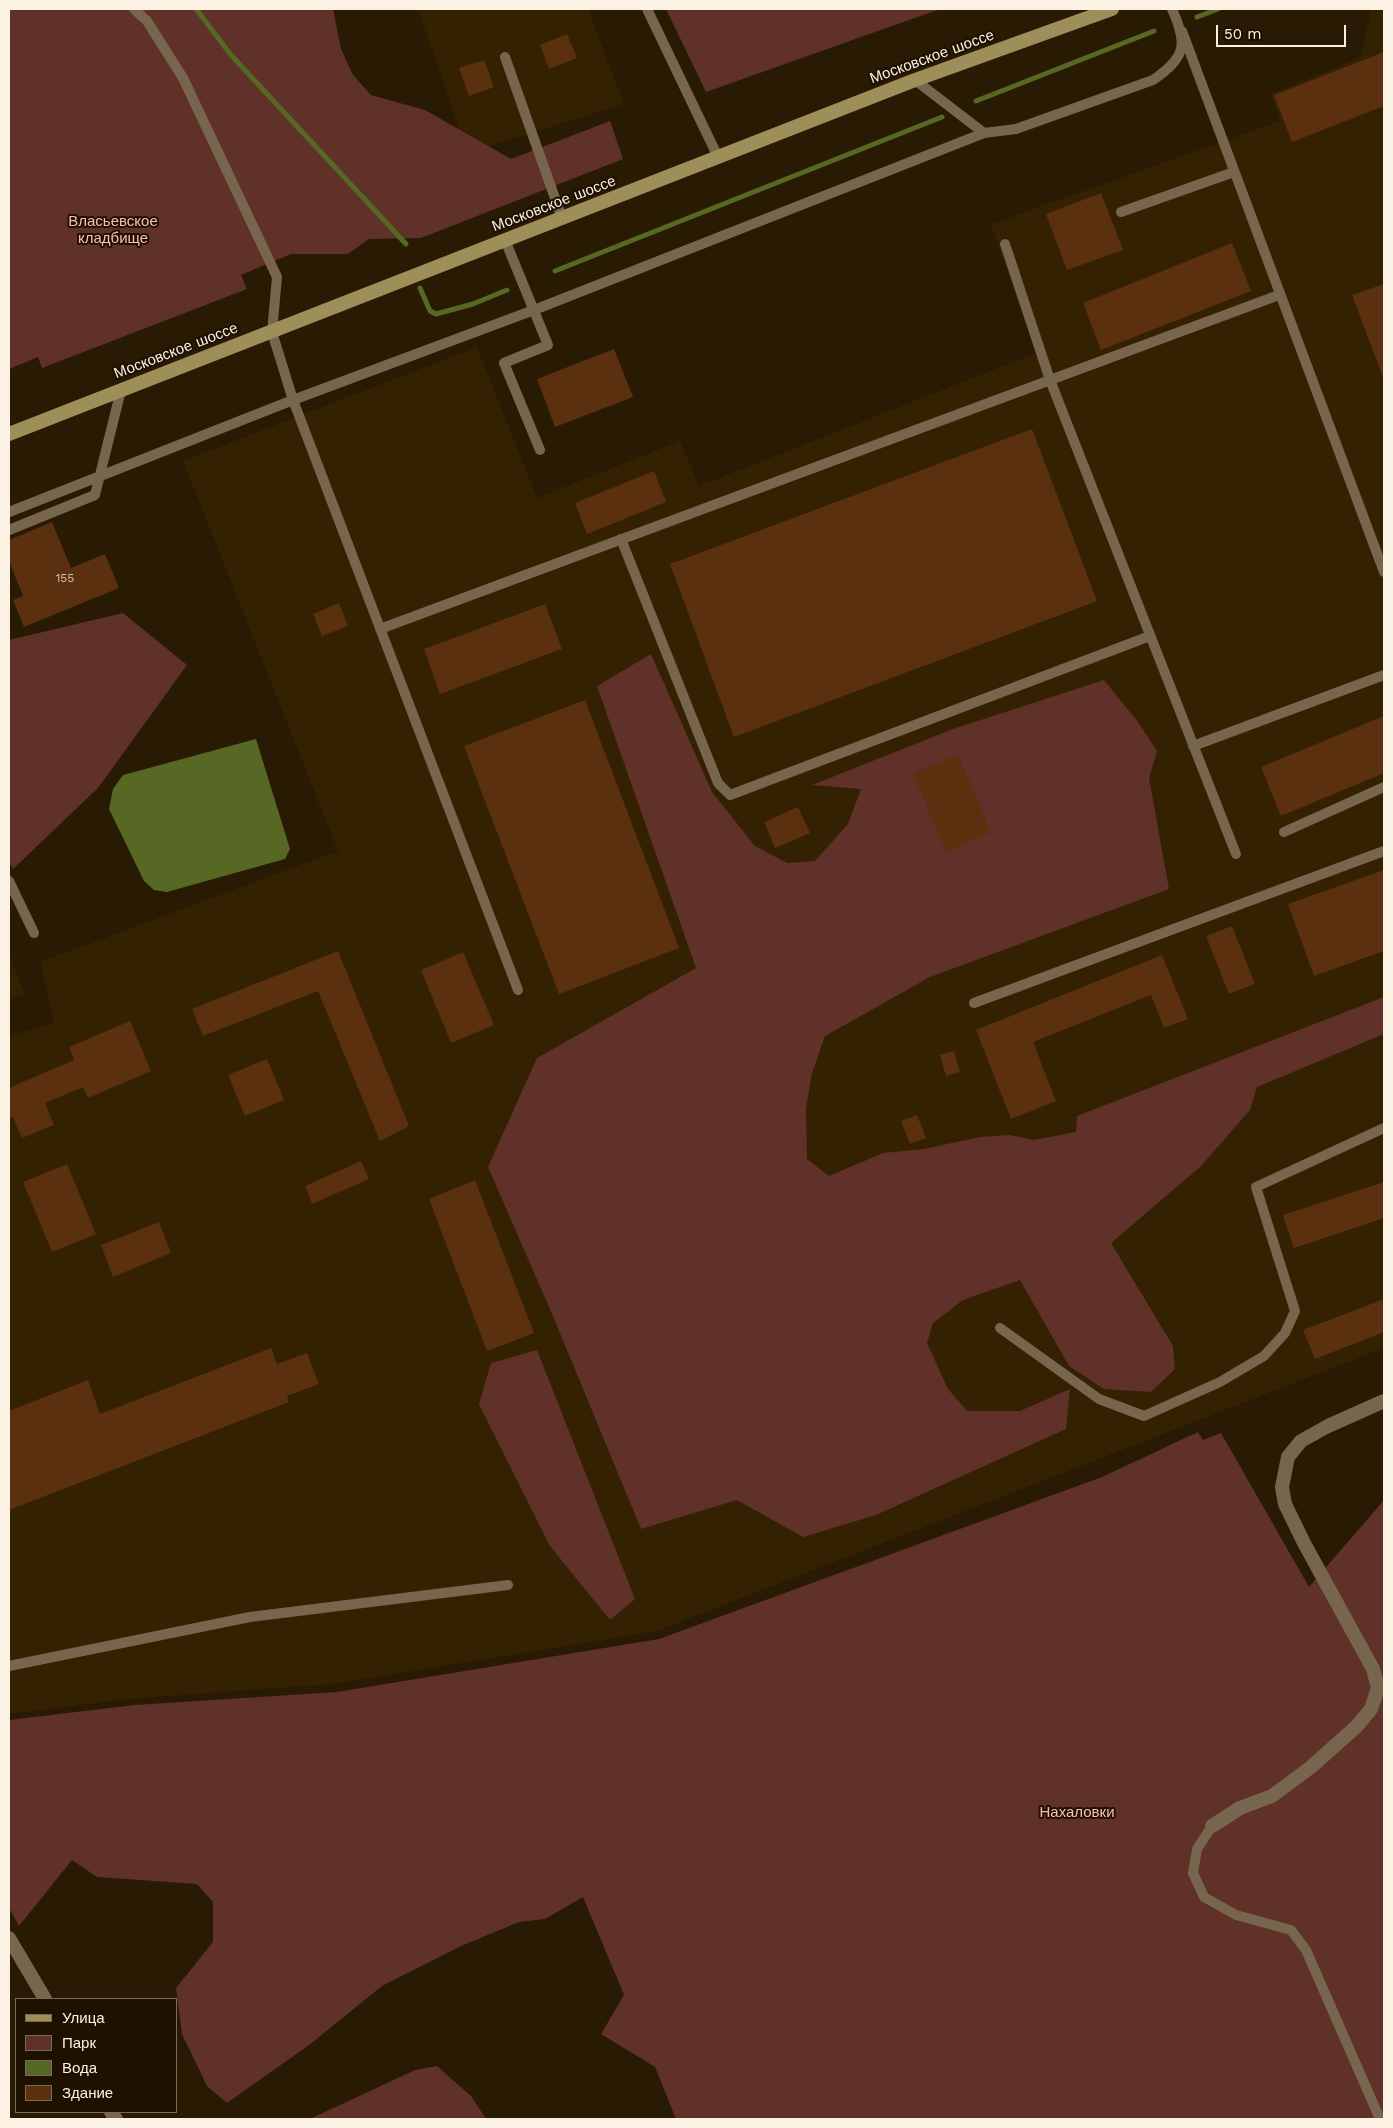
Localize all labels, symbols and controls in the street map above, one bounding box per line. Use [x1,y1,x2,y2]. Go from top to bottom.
scale bar [1218,15,1348,47]
text: 50 m [1224,25,1261,43]
street label: Московское шоссе [867,26,997,88]
street label: Московское шоссе [490,172,618,236]
park label: Власьевское кладбище [68,213,158,248]
street label: Московское шоссе [112,319,240,383]
house number: 155 [56,571,74,585]
park label: Нахаловки [1039,1804,1115,1822]
legend [15,1998,178,2113]
text: Улица [62,2009,105,2027]
text: Парк [62,2034,96,2052]
text: Вода [62,2059,97,2077]
text: Здание [62,2084,113,2102]

